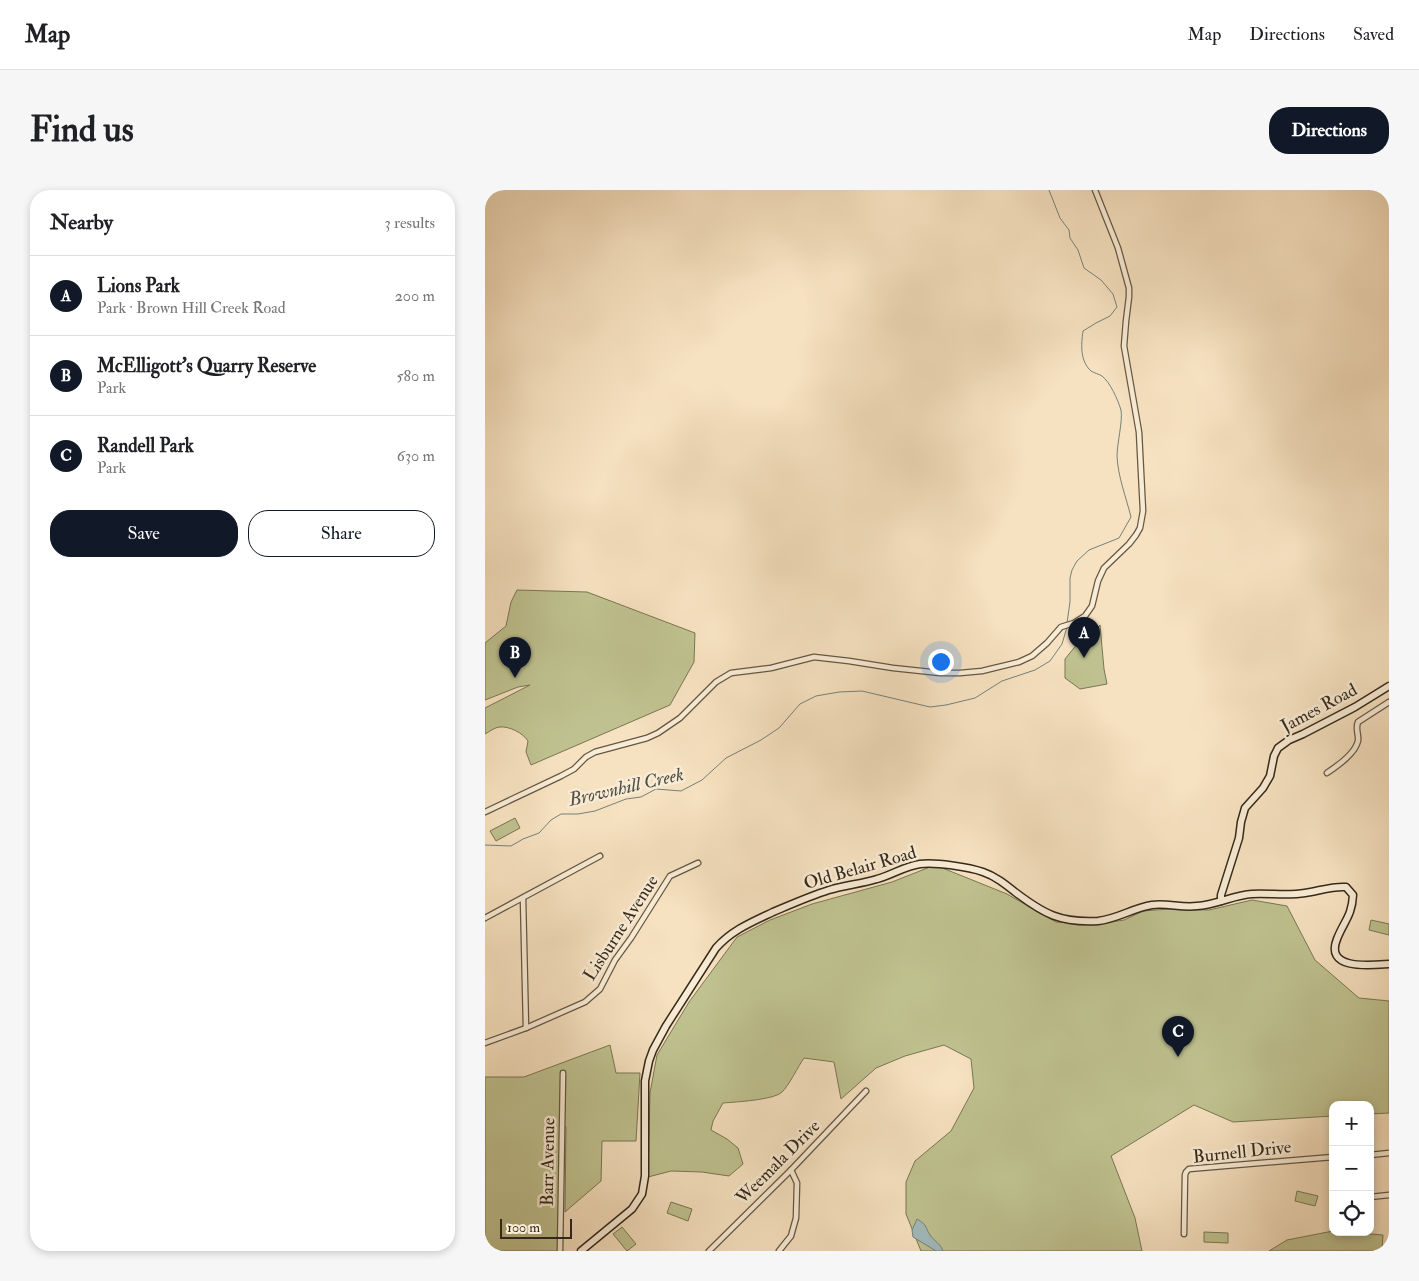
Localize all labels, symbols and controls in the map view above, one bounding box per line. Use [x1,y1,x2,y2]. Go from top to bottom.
text: Map [25,19,70,50]
text: Map [1188,23,1221,46]
text: Directions [1249,23,1325,46]
text: Saved [1353,23,1394,46]
button: Directions [1269,107,1389,154]
text: Find us [30,108,134,152]
text: Nearby [50,209,113,236]
text: 3 results [384,213,435,233]
text: Lions Park [97,274,180,298]
text: A [61,286,71,306]
text: 200 m [395,286,435,306]
text: Park · Brown Hill Creek Road [97,298,286,318]
text: McElligott's Quarry Reserve [97,354,316,378]
text: B [61,366,71,386]
text: 580 m [396,366,435,386]
text: Park [97,378,126,398]
text: Randell Park [97,434,194,458]
text: C [60,446,72,466]
text: 630 m [397,446,435,466]
text: Park [97,458,126,478]
button: Save [50,510,238,557]
button: Share [248,510,435,557]
pin: A [1068,617,1100,658]
pin: B [499,637,531,678]
your location [928,649,954,675]
street label: James Road [1276,678,1361,738]
water label: Brownhill Creek [565,762,686,812]
street label: Old Belair Road [801,841,919,895]
street label: Lisburne Avenue [578,870,664,985]
pin: C [1162,1016,1194,1057]
map controls [1329,1101,1374,1236]
button: + [1329,1101,1374,1146]
street label: Weemala Drive [730,1115,825,1210]
street label: Barr Avenue [536,1117,560,1206]
street label: Burnell Drive [1192,1135,1293,1169]
button: − [1329,1146,1374,1191]
button: locate [1329,1191,1374,1236]
scale bar [500,1216,573,1239]
text: 100 m [507,1219,540,1236]

